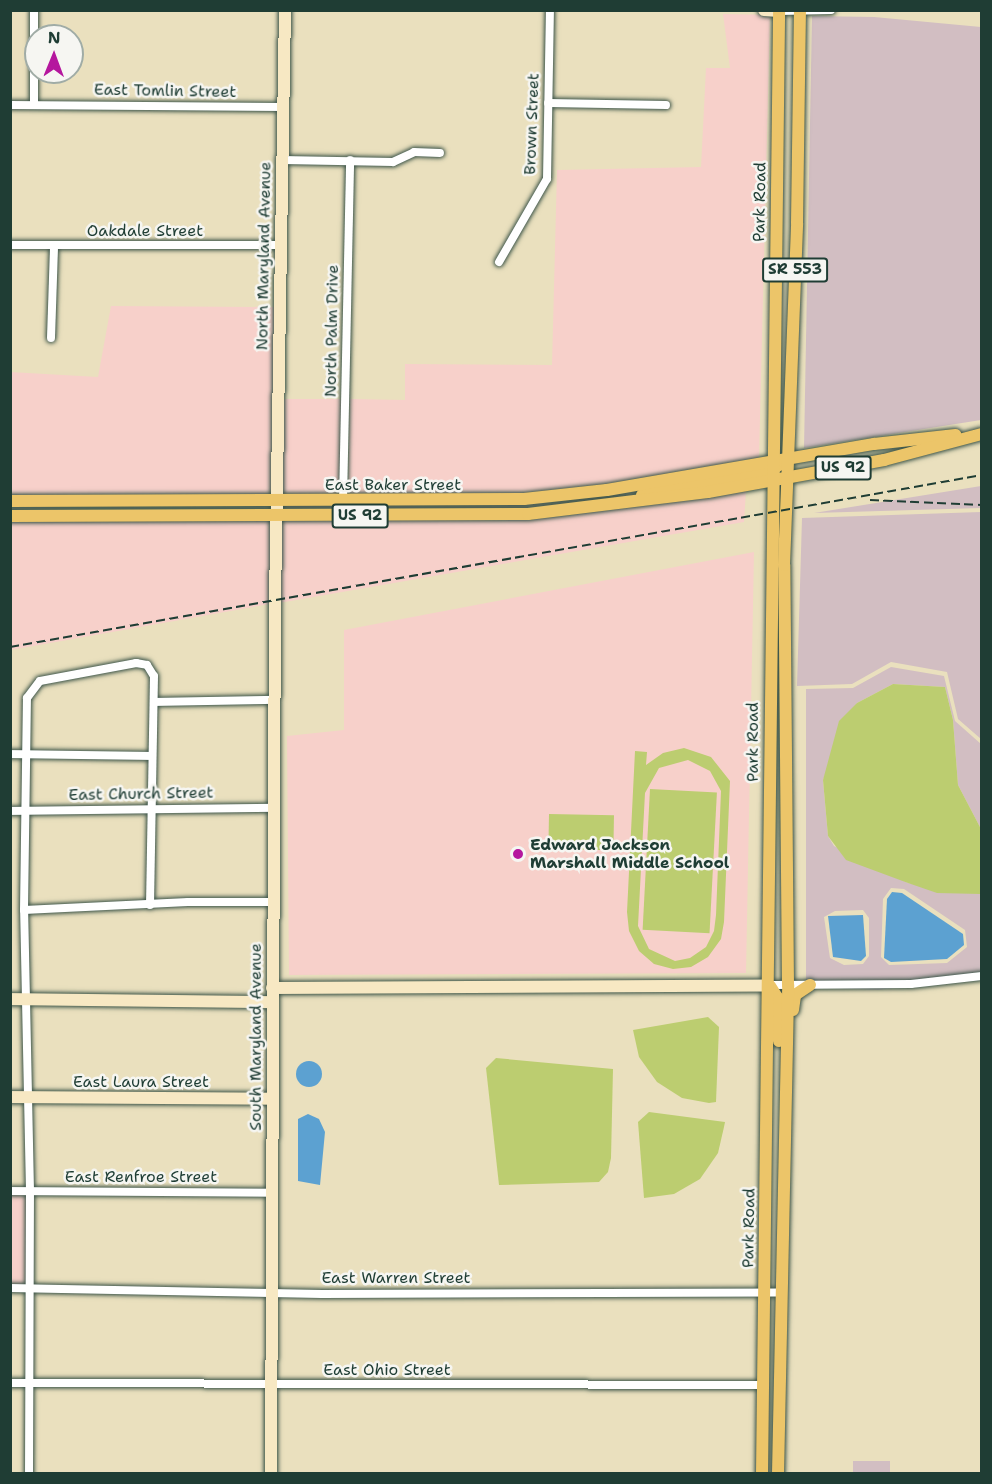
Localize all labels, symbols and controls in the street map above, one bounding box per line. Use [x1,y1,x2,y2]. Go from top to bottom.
north arrow [24,24,84,84]
text: N [48,27,61,48]
street label: Brown Street [521,73,543,175]
street label: East Tomlin Street [94,80,236,102]
street label: North Maryland Avenue [253,162,275,350]
street label: Park Road [750,162,770,242]
street label: Oakdale Street [87,221,203,241]
road number: SR 553 [762,258,828,282]
street label: North Palm Drive [321,265,343,397]
road number: US 92 [814,456,872,480]
street label: East Baker Street [325,475,461,495]
road number: US 92 [332,504,388,528]
street label: Park Road [743,702,763,782]
street label: East Church Street [68,783,214,805]
place label: Edward Jackson Marshall Middle School [530,835,729,873]
marker: Edward Jackson Marshall Middle School [511,847,525,861]
street label: South Maryland Avenue [246,943,266,1131]
street label: East Laura Street [73,1072,209,1092]
street label: East Renfroe Street [65,1167,217,1187]
street label: Park Road [739,1188,759,1268]
street label: East Warren Street [321,1268,471,1288]
street label: East Ohio Street [323,1360,451,1380]

